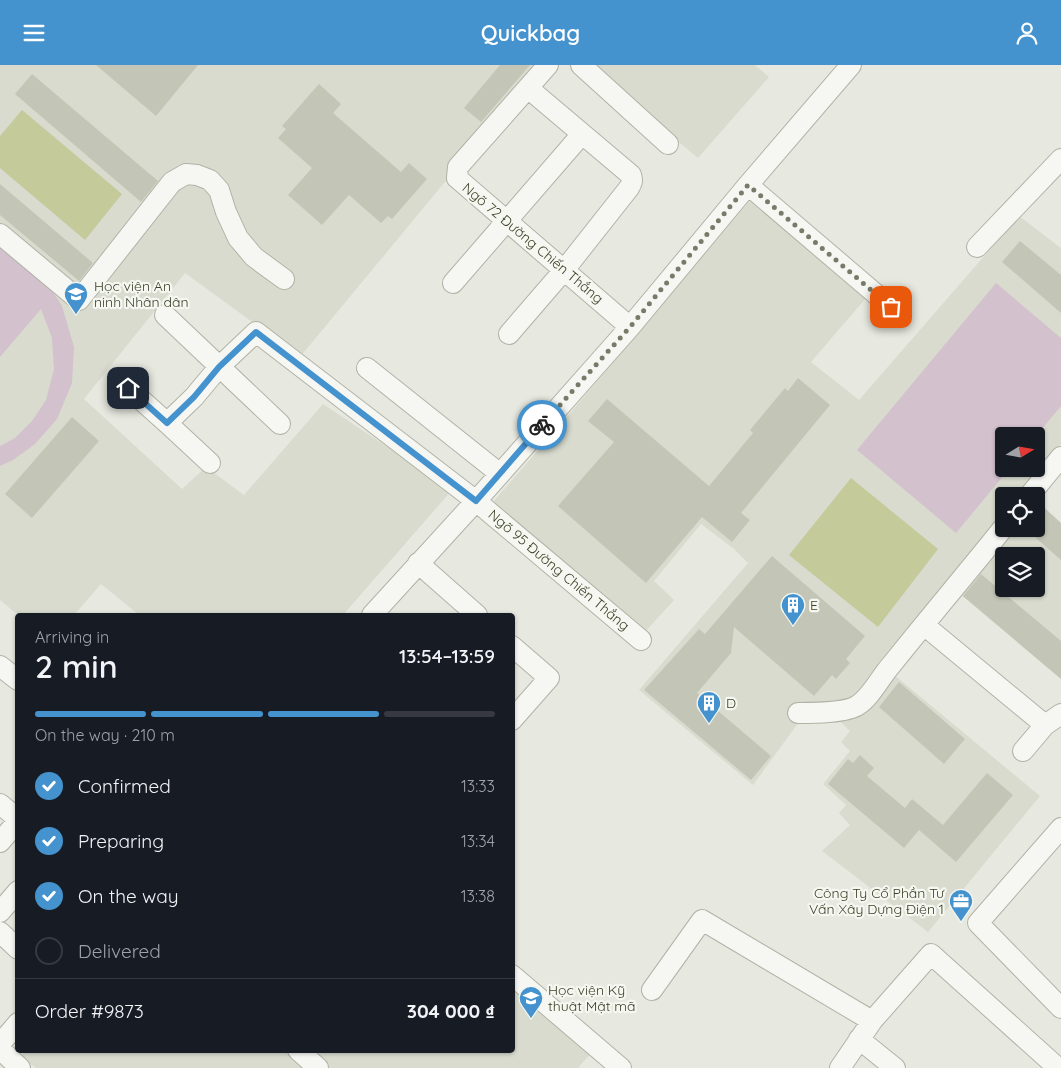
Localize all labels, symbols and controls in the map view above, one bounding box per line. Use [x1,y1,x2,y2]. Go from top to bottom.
icon: menu [20,19,48,47]
text: Quickbag [481,19,580,47]
icon: person [1013,19,1041,47]
street label: Ngõ 72 Đường Chiến Thắng [459,179,607,307]
place label: Học viện An ninh Nhân dân [94,277,189,311]
school or university icon: Học viện An ninh Nhân dân [63,281,89,315]
pin [870,286,912,328]
icon: bag [877,293,905,321]
pin [107,367,149,409]
icon: home [114,374,142,402]
courier [517,400,567,450]
icon: bike [528,411,556,439]
north arrow [995,427,1045,477]
map controls [995,427,1045,597]
button: locate [995,487,1045,537]
street label: Ngõ 95 Đường Chiến Thắng [485,505,633,635]
button: layers [995,547,1045,597]
building icon: E [780,592,806,626]
place label: E [810,596,818,614]
text: Arriving in [35,627,109,647]
text: 13:54–13:59 [399,644,495,668]
text: 2 min [35,646,118,686]
building icon: D [696,690,722,724]
place label: D [726,694,736,712]
text: On the way · 210 m [35,725,175,745]
icon: check [35,772,63,800]
text: Confirmed [78,774,171,798]
text: 13:33 [461,776,495,796]
icon: check [35,827,63,855]
text: Preparing [78,829,164,853]
text: 13:34 [461,831,495,851]
icon: check [35,882,63,910]
text: On the way [78,884,179,908]
place label: Công Ty Cổ Phần Tư Vấn Xây Dựng Điện 1 [809,884,945,918]
text: 13:38 [461,886,495,906]
office icon: Công Ty Cổ Phần Tư Vấn Xây Dựng Điện 1 [948,888,974,922]
text: Delivered [78,939,161,963]
place label: Học viện Kỹ thuật Mật mã [548,981,636,1015]
school or university icon: Học viện Kỹ thuật Mật mã [518,985,544,1019]
text: Order #9873 [35,999,144,1023]
text: 304 000 ₫ [407,999,495,1023]

